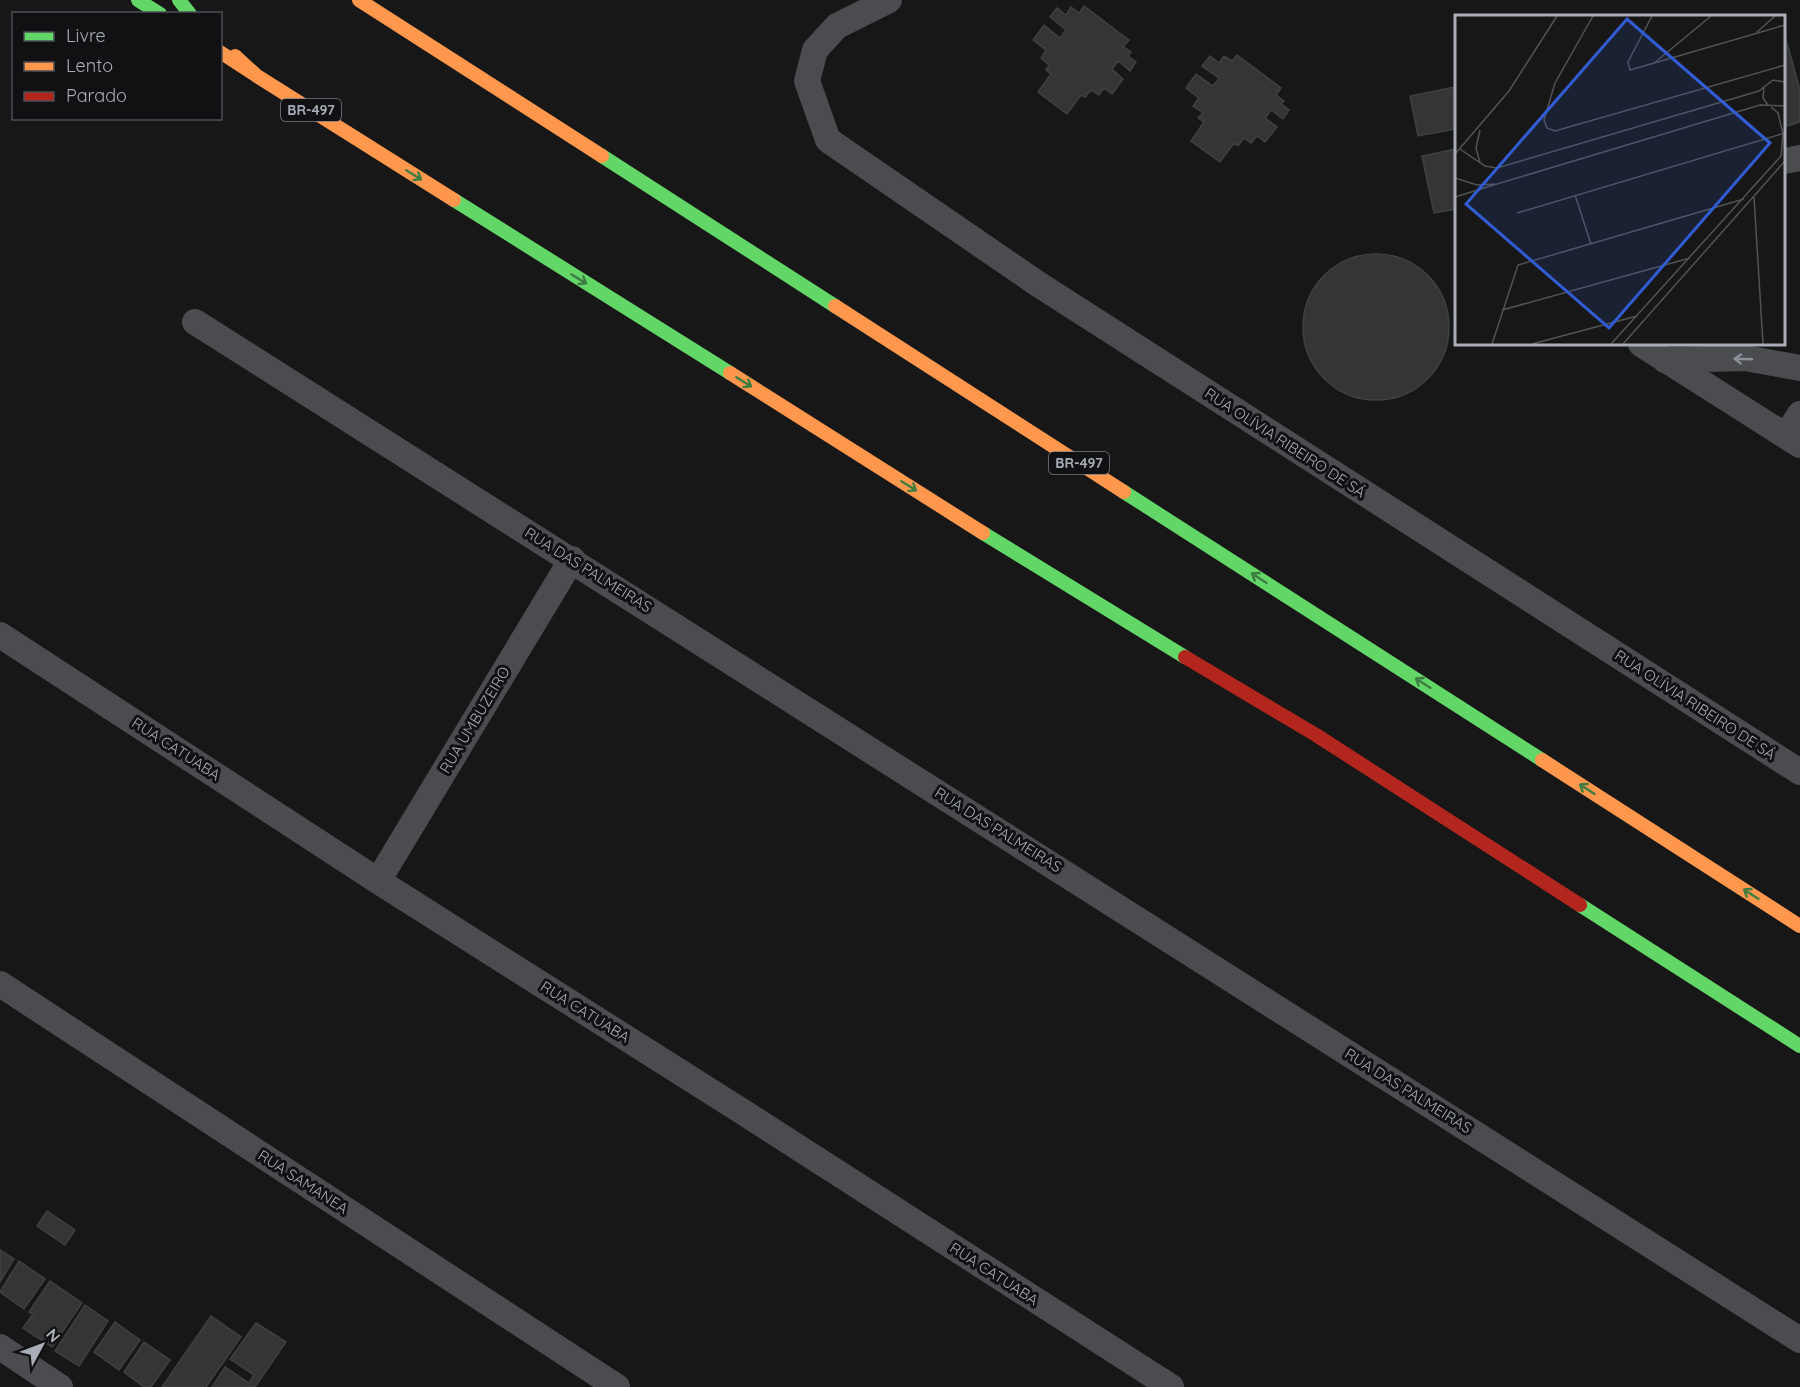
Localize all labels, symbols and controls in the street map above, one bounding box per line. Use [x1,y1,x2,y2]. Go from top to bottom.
legend [12,12,222,120]
inset map [1455,15,1785,345]
text: Livre [66,24,106,47]
text: Lento [66,54,113,77]
text: Parado [66,84,127,107]
road number: BR-497 [281,99,341,121]
one-way arrow [405,169,422,181]
one-way arrow [570,273,587,285]
one-way arrow [1733,353,1753,364]
one-way arrow [735,377,752,389]
street label: RUA OLÍVIA RIBEIRO DE SÁ [1201,383,1369,502]
road number: BR-497 [1049,452,1109,474]
one-way arrow [900,481,917,493]
street label: RUA DAS PALMEIRAS [521,523,655,616]
one-way arrow [1251,572,1267,584]
street label: RUA OLÍVIA RIBEIRO DE SÁ [1611,645,1779,764]
street label: RUA UMBUZEIRO [435,663,514,777]
one-way arrow [1414,677,1431,690]
street label: RUA CATUABA [128,713,224,784]
one-way arrow [1579,782,1596,794]
street label: RUA DAS PALMEIRAS [931,783,1065,876]
one-way arrow [1743,888,1760,900]
street label: RUA CATUABA [537,977,634,1047]
street label: RUA DAS PALMEIRAS [1341,1044,1475,1137]
street label: RUA SAMANEA [255,1145,352,1218]
street label: RUA CATUABA [946,1238,1042,1309]
north arrow [12,1315,72,1375]
text: N [42,1324,65,1346]

